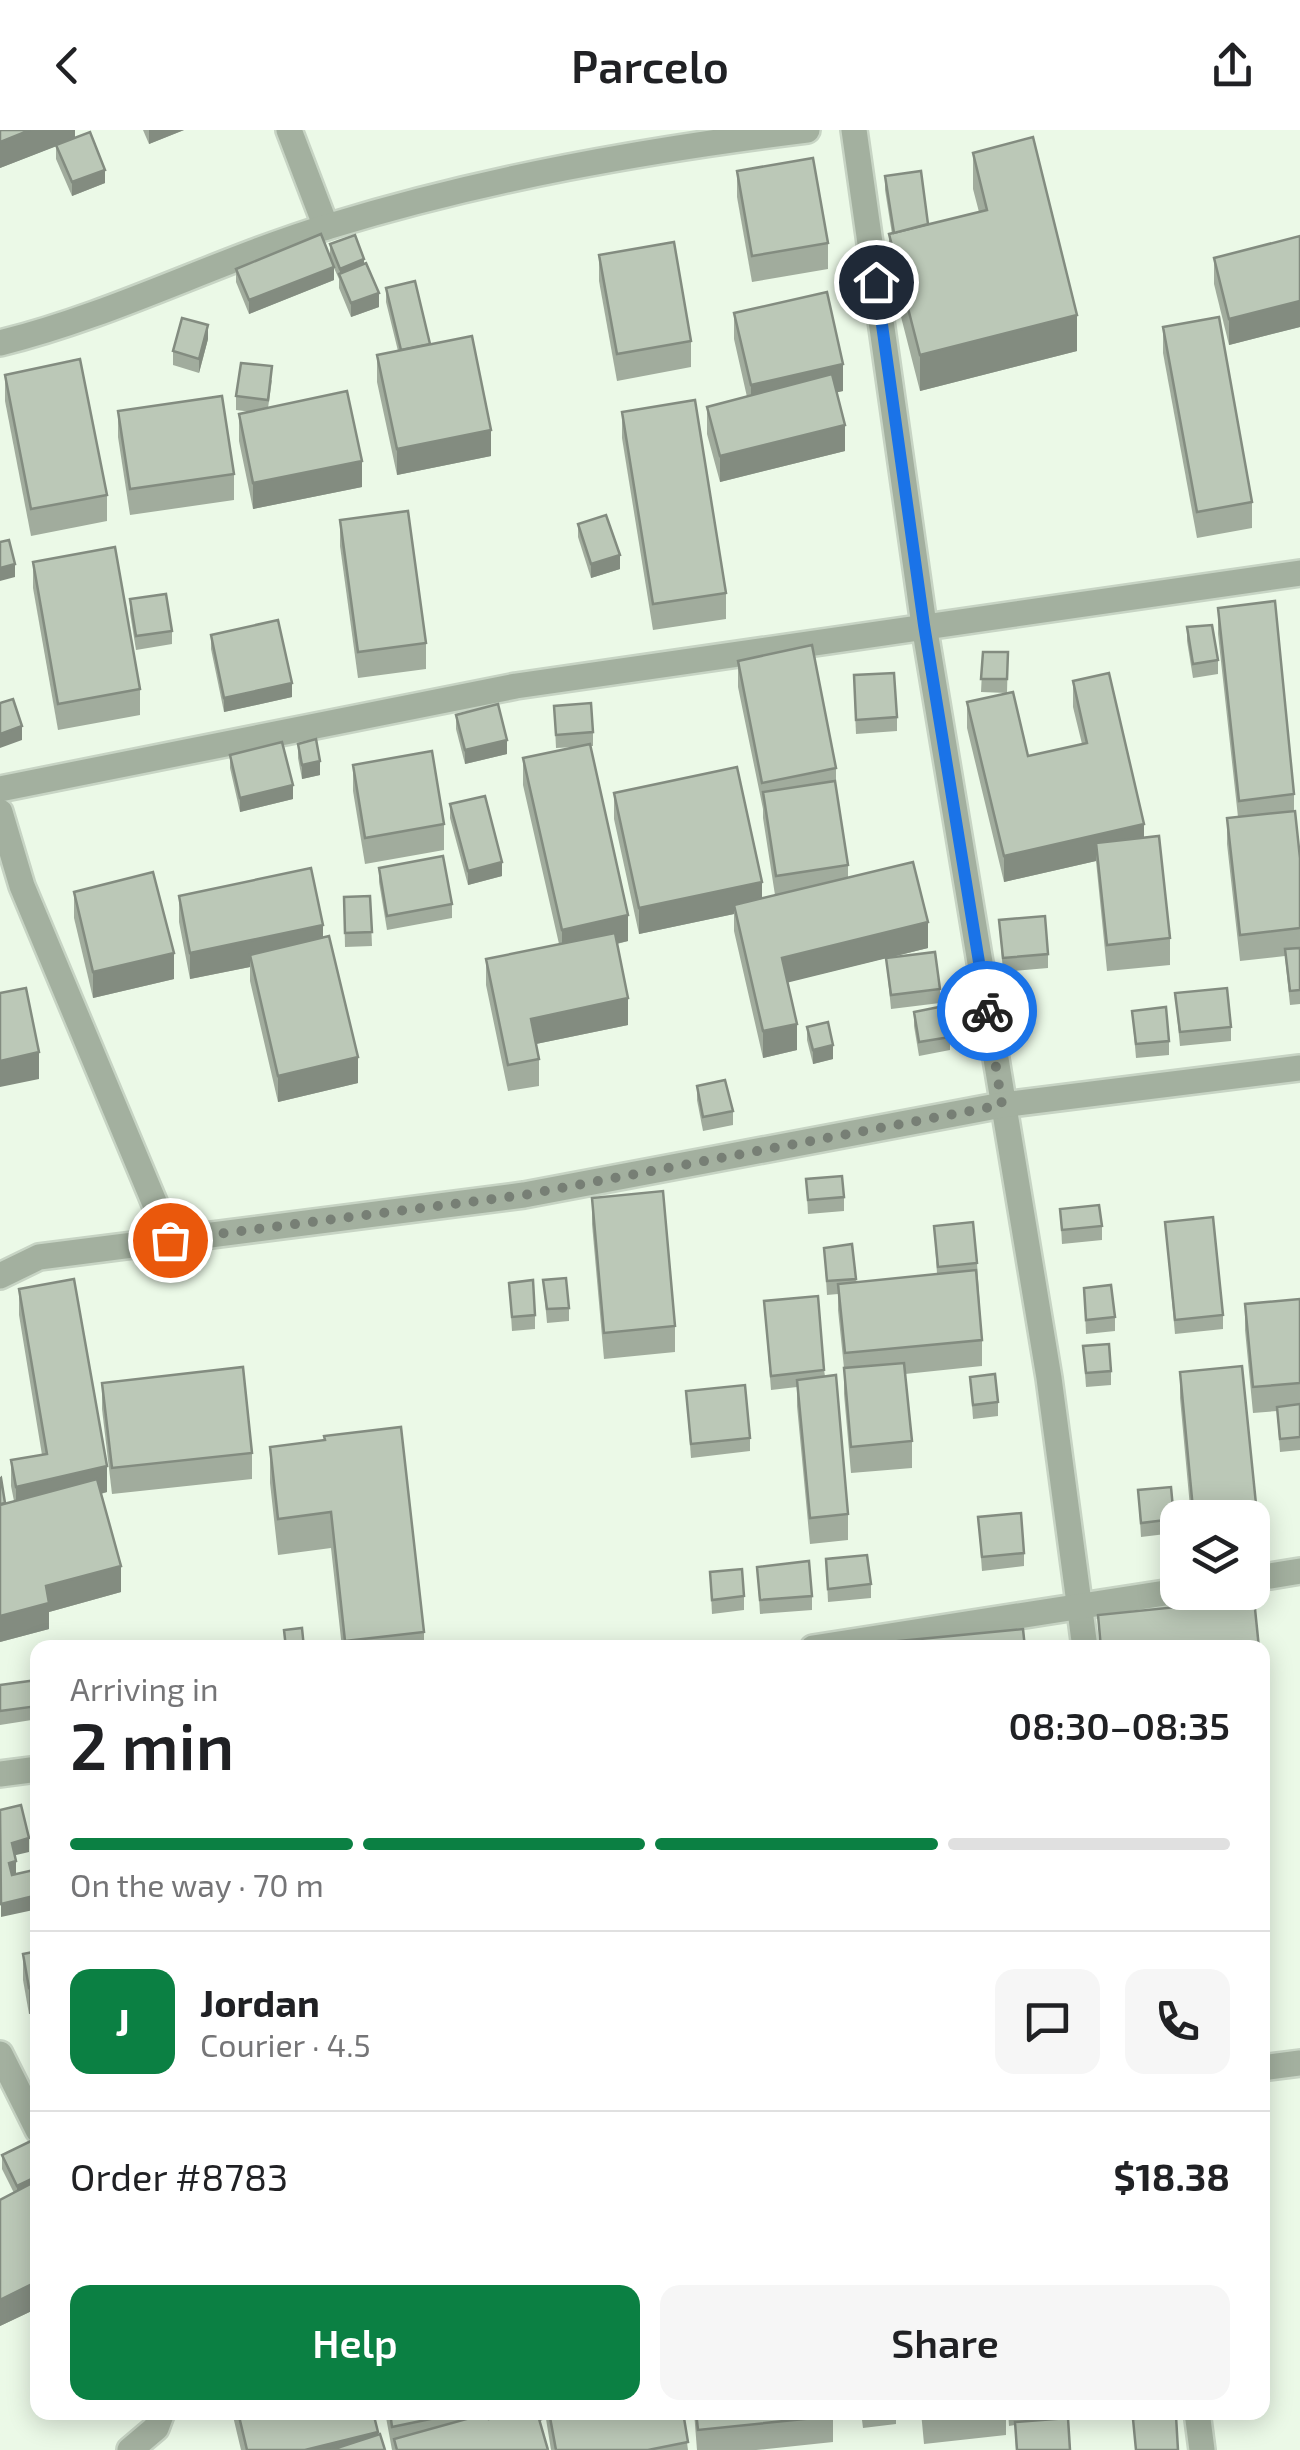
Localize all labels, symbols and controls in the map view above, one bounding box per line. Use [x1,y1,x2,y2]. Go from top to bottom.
icon: back [40,38,95,93]
text: Parcelo [571,38,729,92]
icon: share [1205,38,1260,93]
pin [834,240,919,325]
icon: home [849,255,904,310]
courier [937,961,1037,1061]
icon: bike [960,984,1015,1039]
pin [128,1198,213,1283]
icon: bag [143,1213,198,1268]
map controls [1160,1500,1270,1610]
button: layers [1160,1500,1270,1610]
text: Arriving in [70,1669,219,1707]
text: 08:30–08:35 [1009,1702,1230,1748]
text: 2 min [70,1705,234,1783]
text: On the way · 70 m [70,1865,324,1903]
button: chat [995,1969,1100,2074]
button: phone [1125,1969,1230,2074]
text: Jordan [200,1979,320,2025]
text: J [115,1998,130,2044]
text: Courier · 4.5 [200,2025,371,2063]
text: Order #8783 [70,2153,288,2199]
text: $18.38 [1113,2153,1230,2199]
button: Help [70,2285,640,2400]
button: Share [660,2285,1230,2400]

